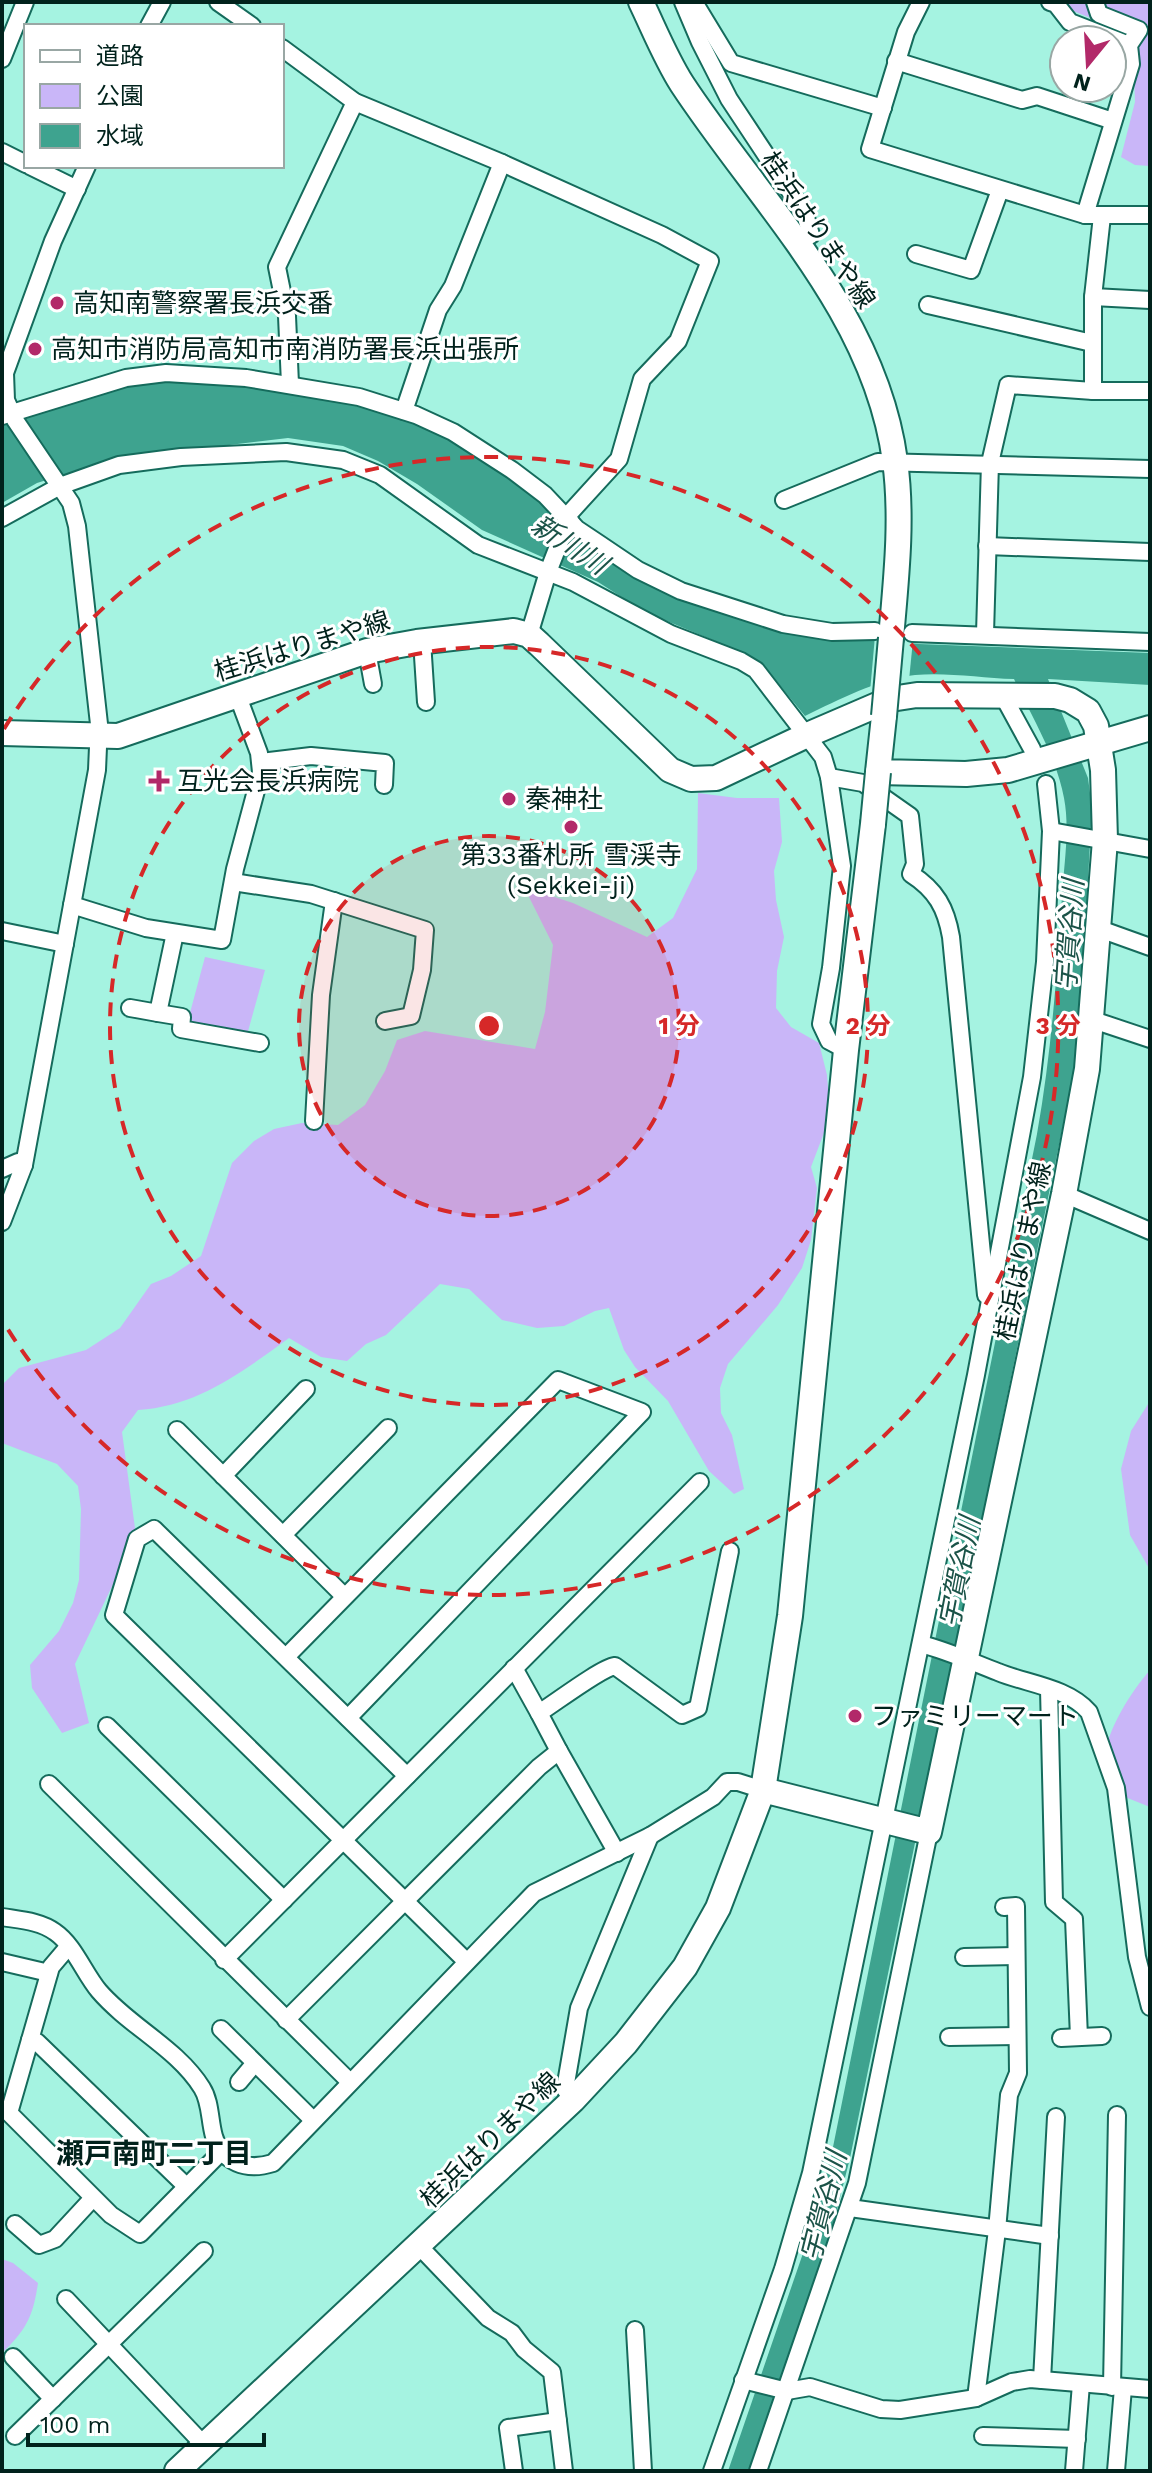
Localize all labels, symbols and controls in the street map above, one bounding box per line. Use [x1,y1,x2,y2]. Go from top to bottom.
legend [24,24,284,168]
north arrow [1048,24,1128,104]
text: 道路 [96,42,144,70]
text: N [1070,68,1094,97]
text: 公園 [96,82,144,110]
text: 水域 [96,122,144,150]
street label: 桂浜はりまや線 [755,146,881,314]
place label: 高知南警察署長浜交番 [73,288,333,318]
marker: 高知南警察署長浜交番 [48,294,66,312]
place label: 高知市消防局高知市南消防署長浜出張所 [51,334,519,364]
marker: 高知市消防局高知市南消防署長浜出張所 [26,340,44,358]
water label: 新川川 [526,508,616,583]
street label: 桂浜はりまや線 [211,605,393,687]
place label: 互光会長浜病院 [177,766,359,796]
marker: 互光会長浜病院 [148,770,170,792]
place label: 秦神社 [525,784,603,814]
marker: 秦神社 [500,790,518,808]
marker: 第33番札所 雪渓寺 (Sekkei-ji) [562,818,580,836]
place label: 第33番札所 雪渓寺 (Sekkei-ji) [460,840,682,900]
water label: 宇賀谷川 [1049,875,1090,992]
centre of rings [475,1012,503,1040]
text: 1 分 [658,1012,700,1040]
text: 2 分 [845,1012,891,1040]
text: 3 分 [1035,1012,1081,1040]
street label: 桂浜はりまや線 [989,1159,1057,1343]
water label: 宇賀谷川 [933,1511,987,1630]
place label: ファミリーマート [871,1701,1079,1731]
marker: ファミリーマート [846,1707,864,1725]
street label: 桂浜はりまや線 [414,2066,566,2214]
district label: 瀬戸南町二丁目 [56,2137,252,2170]
water label: 宇賀谷川 [794,2145,854,2264]
scale bar [28,2397,264,2447]
text: 100 m [40,2411,110,2439]

